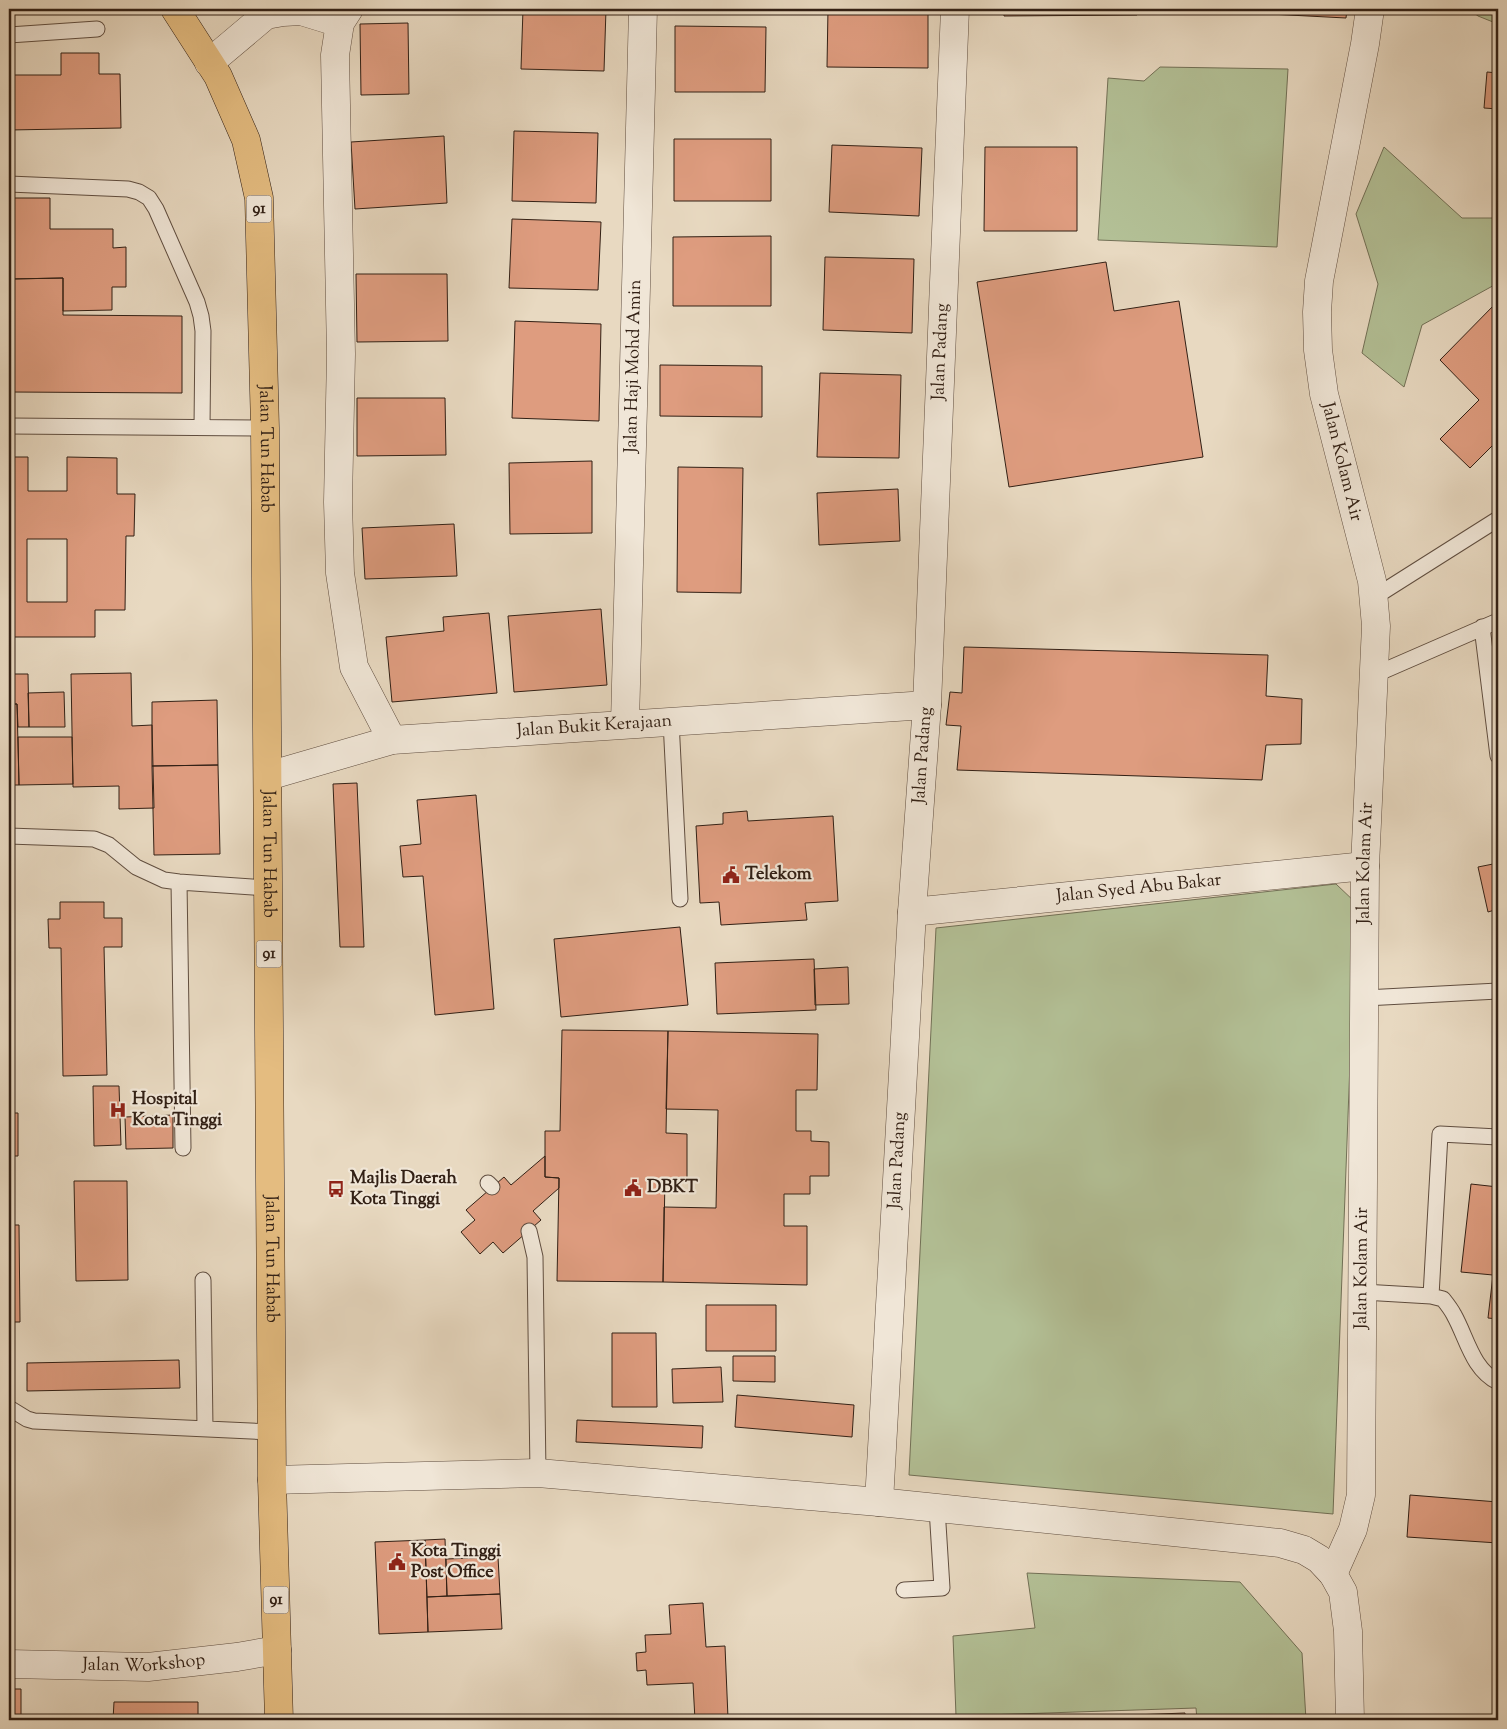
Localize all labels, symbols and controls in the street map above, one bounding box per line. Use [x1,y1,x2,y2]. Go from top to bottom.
road number: 91 [246,195,272,222]
street label: Jalan Haji Mohd Amin [619,279,649,454]
street label: Jalan Padang [926,303,956,402]
street label: Jalan Tun Habab [251,384,279,513]
street label: Jalan Kolam Air [1313,399,1368,524]
street label: Jalan Padang [907,706,940,806]
street label: Jalan Bukit Kerajaan [515,709,673,745]
street label: Jalan Tun Habab [254,789,281,918]
street label: Jalan Kolam Air [1352,801,1381,925]
place label: Telekom [745,862,812,888]
public building icon: Telekom [721,865,741,885]
street label: Jalan Syed Abu Bakar [1054,868,1223,910]
road number: 91 [256,941,282,968]
place label: Hospital Kota Tinggi [132,1087,223,1134]
hospital icon: Hospital Kota Tinggi [108,1100,128,1120]
street label: Jalan Padang [882,1111,914,1211]
place label: Majlis Daerah Kota Tinggi [350,1166,457,1213]
place label: DBKT [647,1175,698,1201]
public building icon: DBKT [623,1178,643,1198]
bus stop icon: Majlis Daerah Kota Tinggi [326,1179,346,1199]
street label: Jalan Tun Habab [257,1194,284,1323]
street label: Jalan Kolam Air [1349,1207,1376,1330]
place label: Kota Tinggi Post Office [411,1539,502,1586]
public building icon: Kota Tinggi Post Office [387,1552,407,1572]
road number: 91 [264,1586,288,1614]
street label: Jalan Workshop [81,1648,207,1680]

